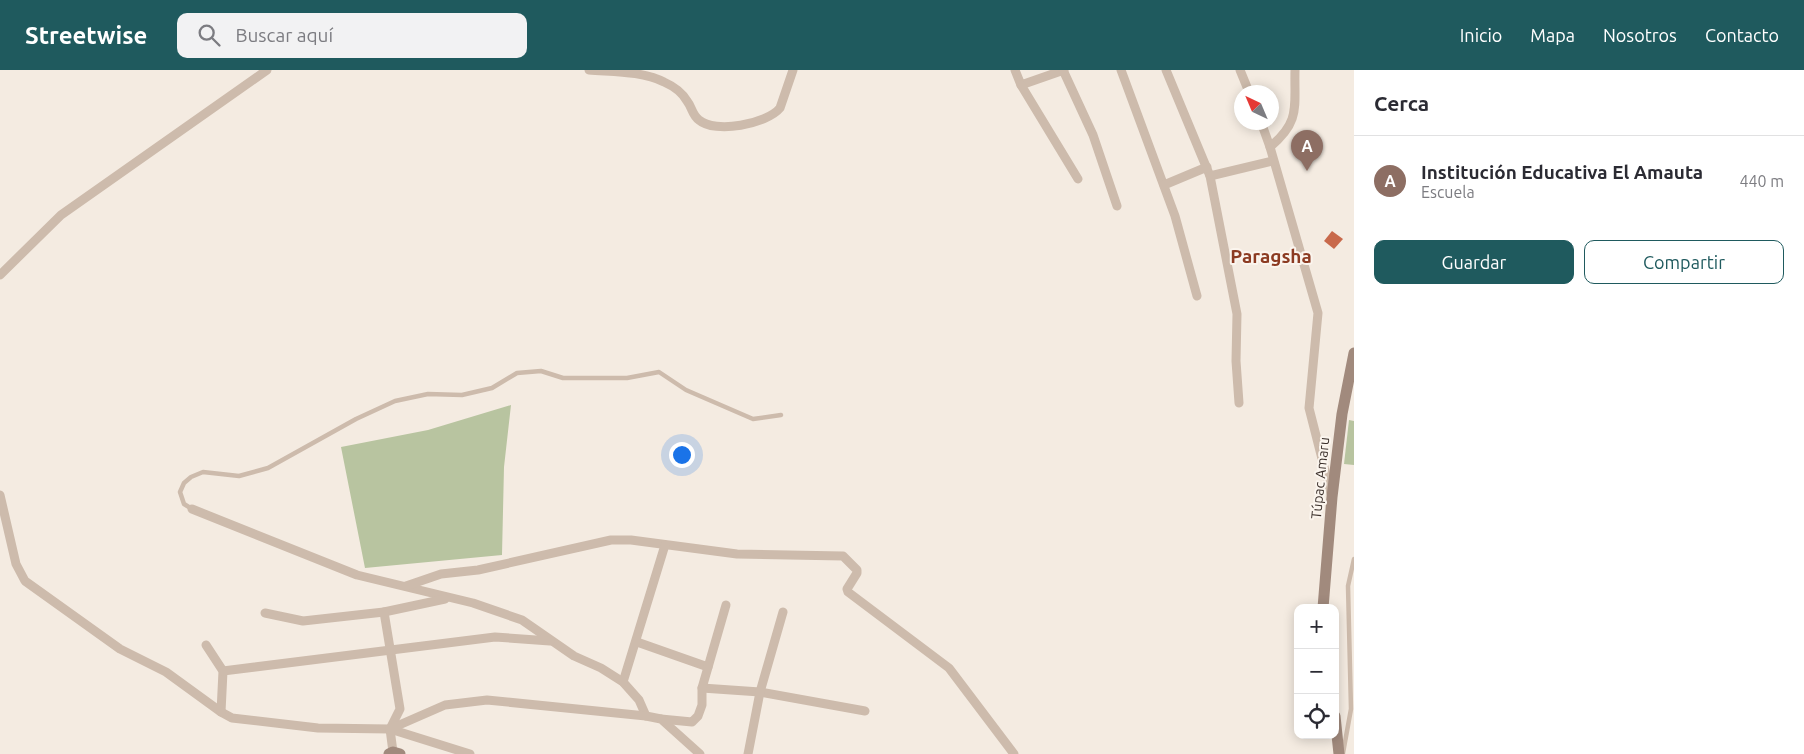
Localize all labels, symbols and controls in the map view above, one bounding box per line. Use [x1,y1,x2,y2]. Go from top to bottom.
search box [177,13,527,58]
icon: search [195,21,223,49]
text: Streetwise [25,22,147,49]
text: Buscar aquí [235,24,333,46]
text: Inicio [1460,25,1502,45]
text: Mapa [1530,25,1575,45]
text: Nosotros [1603,25,1677,45]
text: Contacto [1705,25,1779,45]
north arrow [1234,85,1279,130]
text: Cerca [1374,91,1429,115]
pin: A [1291,130,1323,171]
text: Institución Educativa El Amauta [1421,161,1703,183]
text: A [1384,172,1396,190]
text: 440 m [1739,172,1784,190]
text: Escuela [1421,183,1475,201]
button: Guardar [1374,240,1574,284]
button: Compartir [1584,240,1784,284]
district label: Paragsha [1230,245,1312,267]
street label: Túpac Amaru [1308,436,1332,520]
your location [669,442,695,468]
map controls [1294,604,1339,739]
button: + [1294,604,1339,649]
button: − [1294,649,1339,694]
button: locate [1294,694,1339,739]

